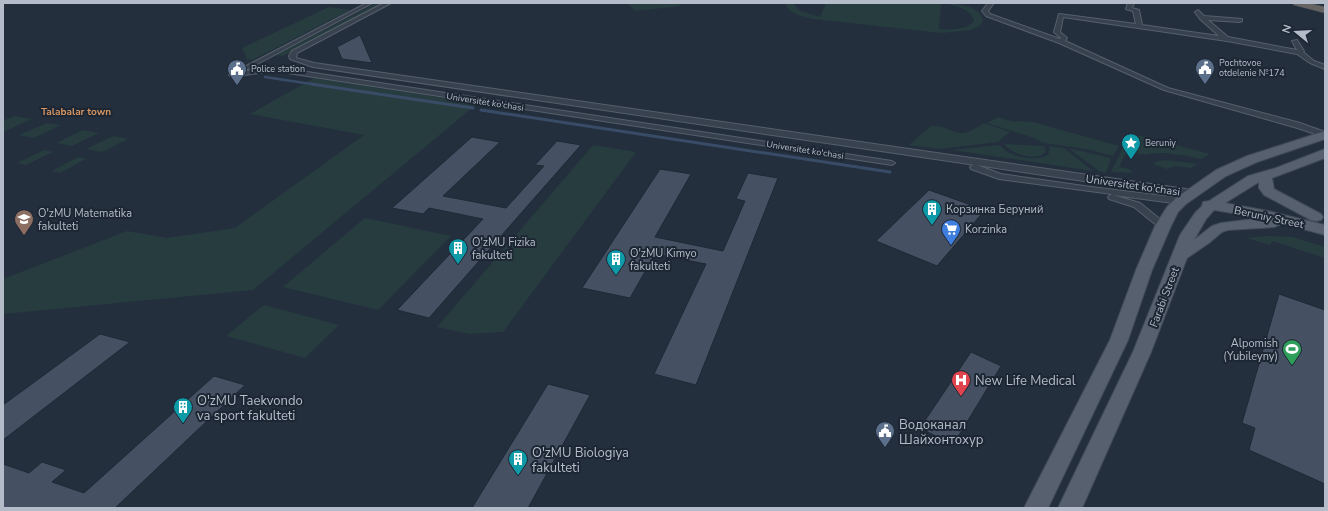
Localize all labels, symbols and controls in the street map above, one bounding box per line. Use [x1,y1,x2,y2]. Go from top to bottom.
north arrow [1276,12,1316,52]
text: N [1279,23,1295,35]
public building icon: Pochtovoe otdelenie №174 [1194,57,1216,85]
place label: Pochtovoe otdelenie №174 [1219,57,1285,79]
public building icon: Police station [226,58,248,86]
place label: Police station [251,63,305,75]
street label: Universitet ko'chasi [446,90,524,114]
district label: Talabalar town [41,105,111,119]
place icon: Beruniy [1120,132,1142,160]
place label: Beruniy [1145,137,1176,149]
street label: Universitet ko'chasi [766,138,844,162]
street label: Universitet ko'chasi [1085,171,1181,200]
building icon: Корзинка Беруний [921,198,943,226]
place label: Корзинка Беруний [946,202,1043,217]
street label: Beruniy Street [1233,203,1305,232]
place label: O'zMU Matematika fakulteti [38,206,132,234]
school or university icon: O'zMU Matematika fakulteti [13,208,35,236]
supermarket icon: Korzinka [940,218,962,246]
place label: Korzinka [965,222,1007,237]
place label: O'zMU Fizika fakulteti [472,235,536,263]
building icon: O'zMU Fizika fakulteti [447,237,469,265]
place label: O'zMU Kimyo fakulteti [630,246,697,274]
building icon: O'zMU Kimyo fakulteti [605,248,627,276]
street label: Farabi Street [1146,265,1183,329]
place label: Alpomish (Yubileyny) [1223,336,1278,364]
sports icon: Alpomish (Yubileyny) [1281,338,1303,366]
hospital icon: New Life Medical [950,369,972,397]
place label: New Life Medical [975,372,1076,390]
place label: O'zMU Taekvondo va sport fakulteti [197,392,303,425]
building icon: O'zMU Taekvondo va sport fakulteti [172,396,194,424]
place label: Водоканал Шайхонтохур [899,416,984,449]
public building icon: Водоканал Шайхонтохур [874,420,896,448]
place label: O'zMU Biologiya fakulteti [532,444,629,477]
building icon: O'zMU Biologiya fakulteti [507,448,529,476]

